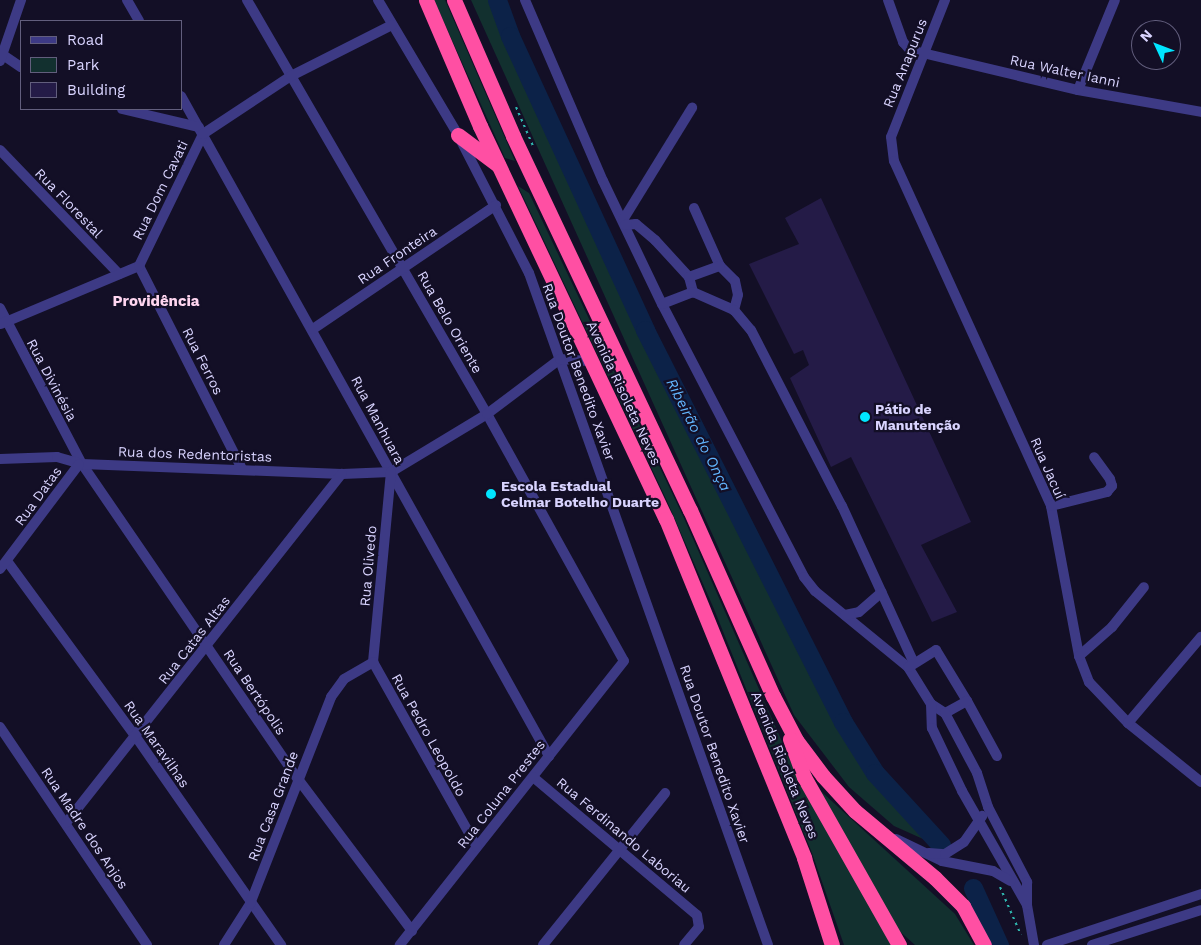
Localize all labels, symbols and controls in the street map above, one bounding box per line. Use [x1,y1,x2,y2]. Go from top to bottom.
street label: Rua Anapurus [879,16,931,110]
legend [20,20,182,110]
north arrow [1131,20,1181,70]
text: N [1136,26,1155,45]
text: Road [67,31,104,49]
street label: Rua Walter Ianni [1008,51,1122,91]
text: Park [67,56,99,74]
text: Building [67,81,125,99]
street label: Rua Dom Cavati [129,137,191,243]
street label: Rua Florestal [31,165,107,241]
street label: Rua Fronteira [354,222,440,288]
street label: Rua Belo Oriente [414,268,486,376]
street label: Rua Doutor Benedito Xavier [539,280,619,464]
district label: Providência [113,293,199,311]
street label: Avenida Risoleta Neves [583,318,665,468]
street label: Rua Ferros [179,325,227,397]
street label: Rua Divinésia [23,336,81,424]
street label: Rua Manhuara [348,373,408,467]
water label: Ribeirão do Onça [662,376,734,494]
place label: Pátio de Manutenção [875,401,960,434]
marker: Pátio de Manutenção [859,411,871,423]
street label: Rua Jacuí [1027,434,1069,502]
street label: Rua dos Redentoristas [117,443,273,465]
street label: Rua Datas [11,463,65,529]
place label: Escola Estadual Celmar Botelho Duarte [501,478,659,511]
marker: Escola Estadual Celmar Botelho Duarte [485,488,497,500]
street label: Rua Olivedo [356,525,380,607]
street label: Rua Catas Altas [154,592,234,688]
street label: Rua Bertópolis [220,646,290,738]
street label: Rua Doutor Benedito Xavier [676,662,754,846]
street label: Rua Pedro Leopoldo [388,671,470,799]
street label: Avenida Risoleta Neves [748,688,822,842]
street label: Rua Maravilhas [121,697,193,791]
street label: Rua Coluna Prestes [453,736,549,852]
street label: Rua Casa Grande [244,748,302,864]
street label: Rua Madre dos Anjos [38,764,132,892]
street label: Rua Ferdinando Laboriau [553,774,695,896]

